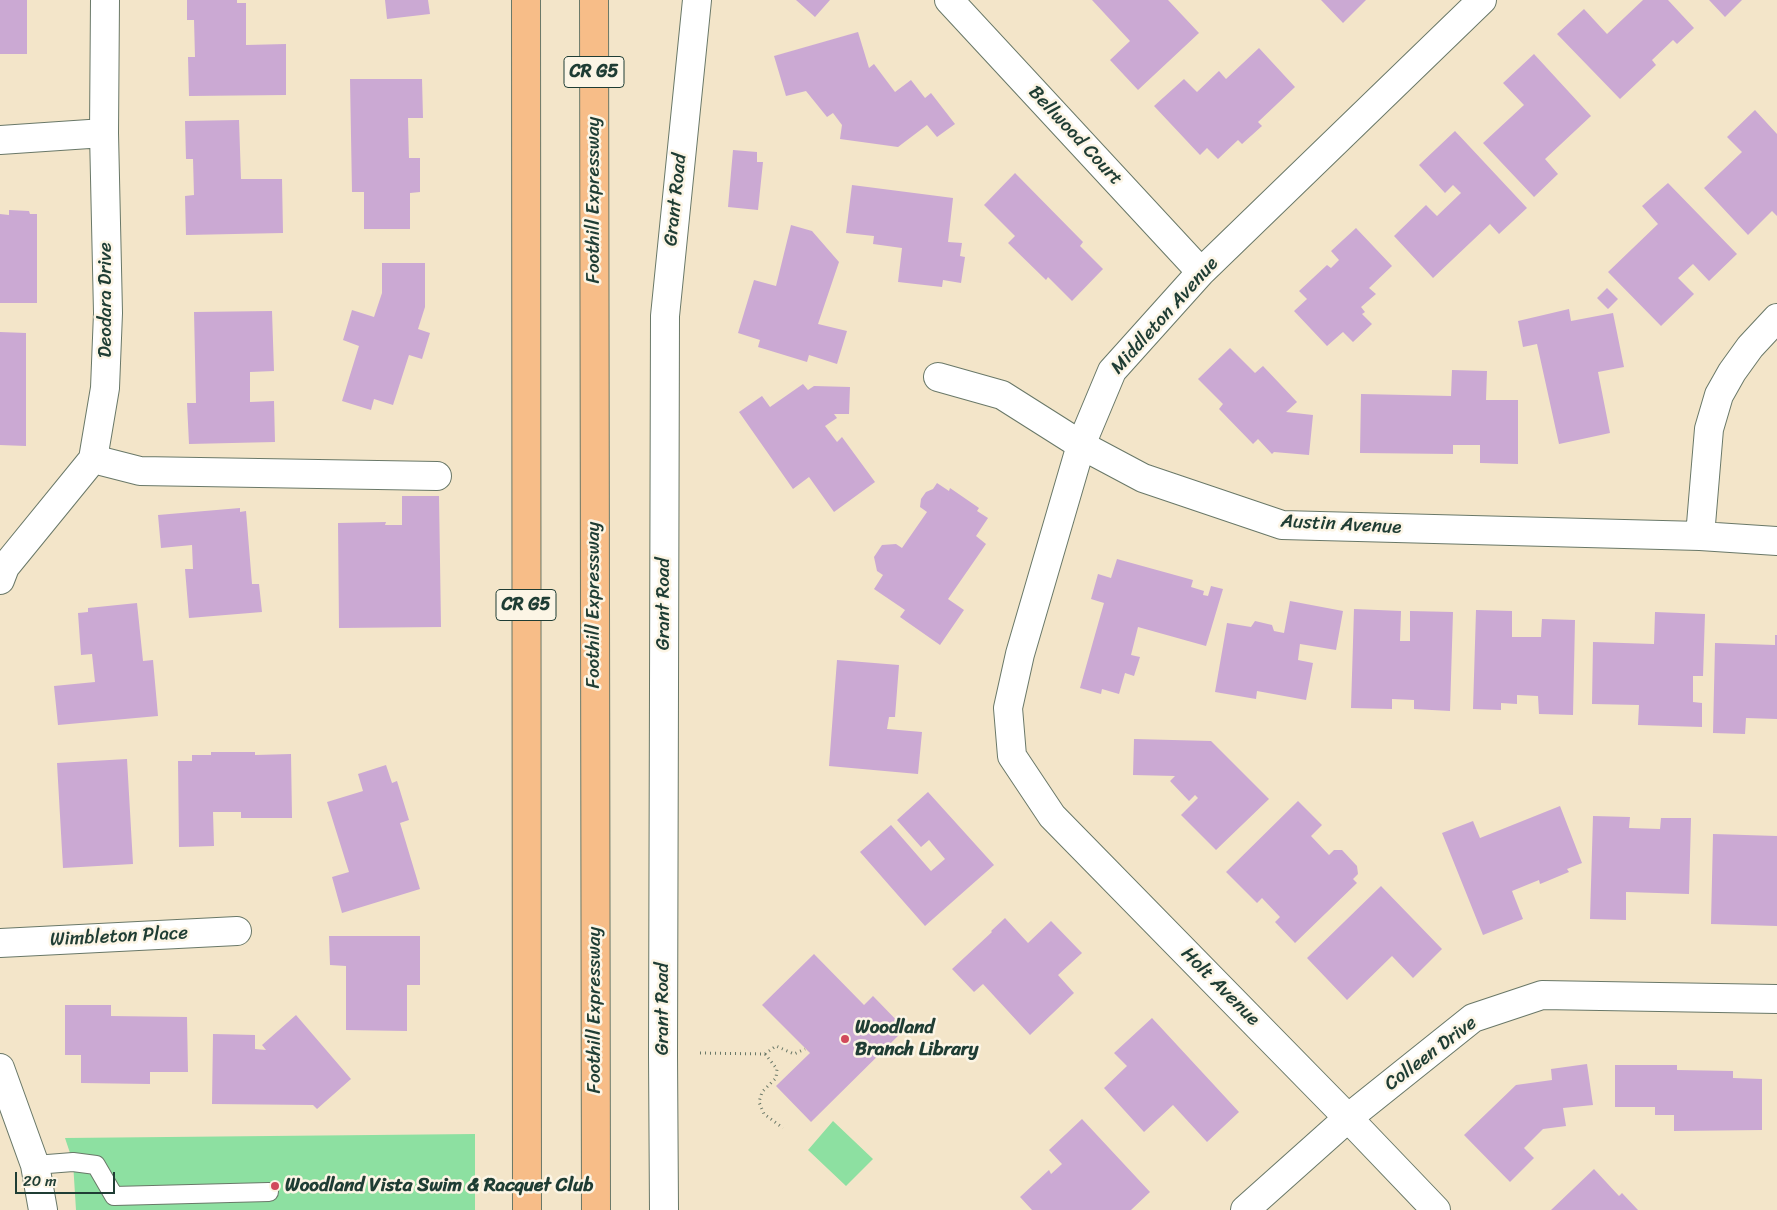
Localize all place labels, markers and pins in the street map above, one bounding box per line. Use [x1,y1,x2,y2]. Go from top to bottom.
place label: Woodland Branch Library [855,1017,978,1061]
marker: Woodland Branch Library [839,1033,851,1045]
place label: Woodland Vista Swim & Racquet Club [285,1175,593,1197]
marker: Woodland Vista Swim & Racquet Club [269,1180,281,1192]

